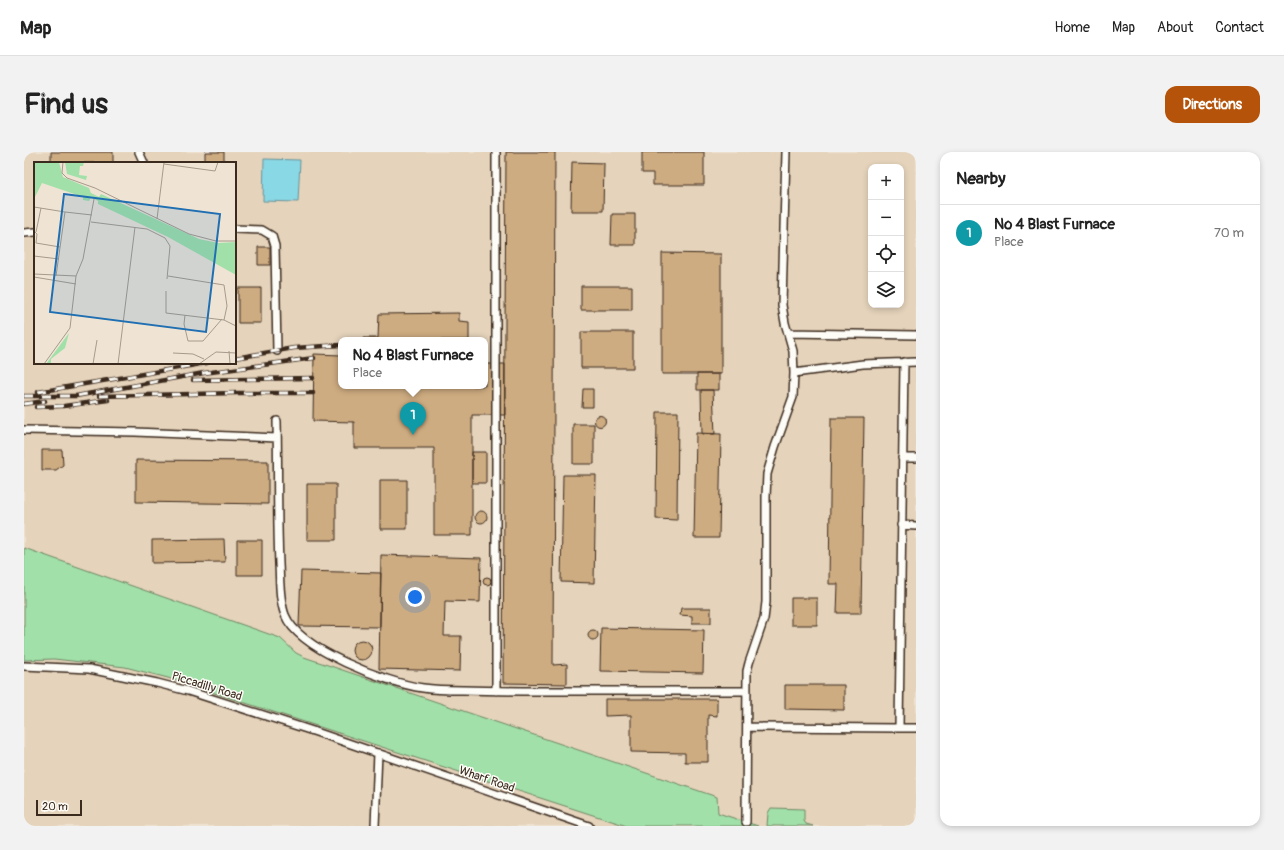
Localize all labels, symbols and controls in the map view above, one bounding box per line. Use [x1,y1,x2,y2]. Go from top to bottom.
text: Map [20,16,51,40]
text: Home [1055,19,1090,36]
text: Map [1112,19,1135,36]
text: About [1157,19,1193,36]
text: Contact [1215,19,1264,36]
button: Directions [1165,86,1260,123]
text: Find us [24,87,108,122]
inset map [34,162,236,364]
map controls [868,164,904,308]
button: + [868,164,904,200]
text: Nearby [956,168,1005,189]
button: − [868,200,904,236]
text: Nº 4 Blast Furnace [994,215,1115,234]
text: 1 [966,225,972,241]
text: 70 m [1214,225,1244,241]
text: Place [994,234,1023,250]
button: locate [868,236,904,272]
button: layers [868,272,904,308]
popup [338,337,488,389]
text: Nº 4 Blast Furnace [353,346,473,365]
text: Place [353,365,382,381]
pin: 1 [400,402,426,435]
your location [405,587,425,607]
street label: Piccadilly Road [170,669,244,704]
street label: Wharf Road [457,763,517,796]
scale bar [36,798,82,817]
text: 20 m [42,800,68,813]

